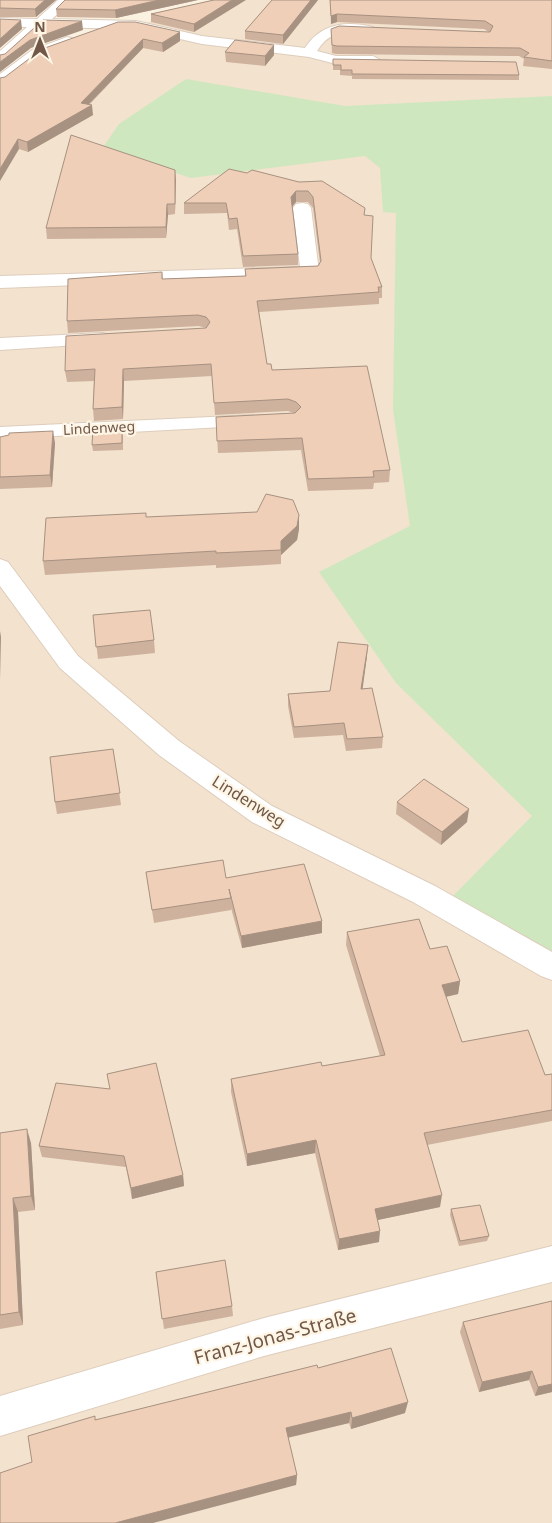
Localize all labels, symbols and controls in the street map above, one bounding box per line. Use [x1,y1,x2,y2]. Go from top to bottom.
north arrow [15,15,65,65]
text: N [34,17,46,36]
street label: Lindenweg [62,416,136,439]
street label: Lindenweg [208,770,290,832]
street label: Franz-Jonas-Straße [191,1302,359,1370]

